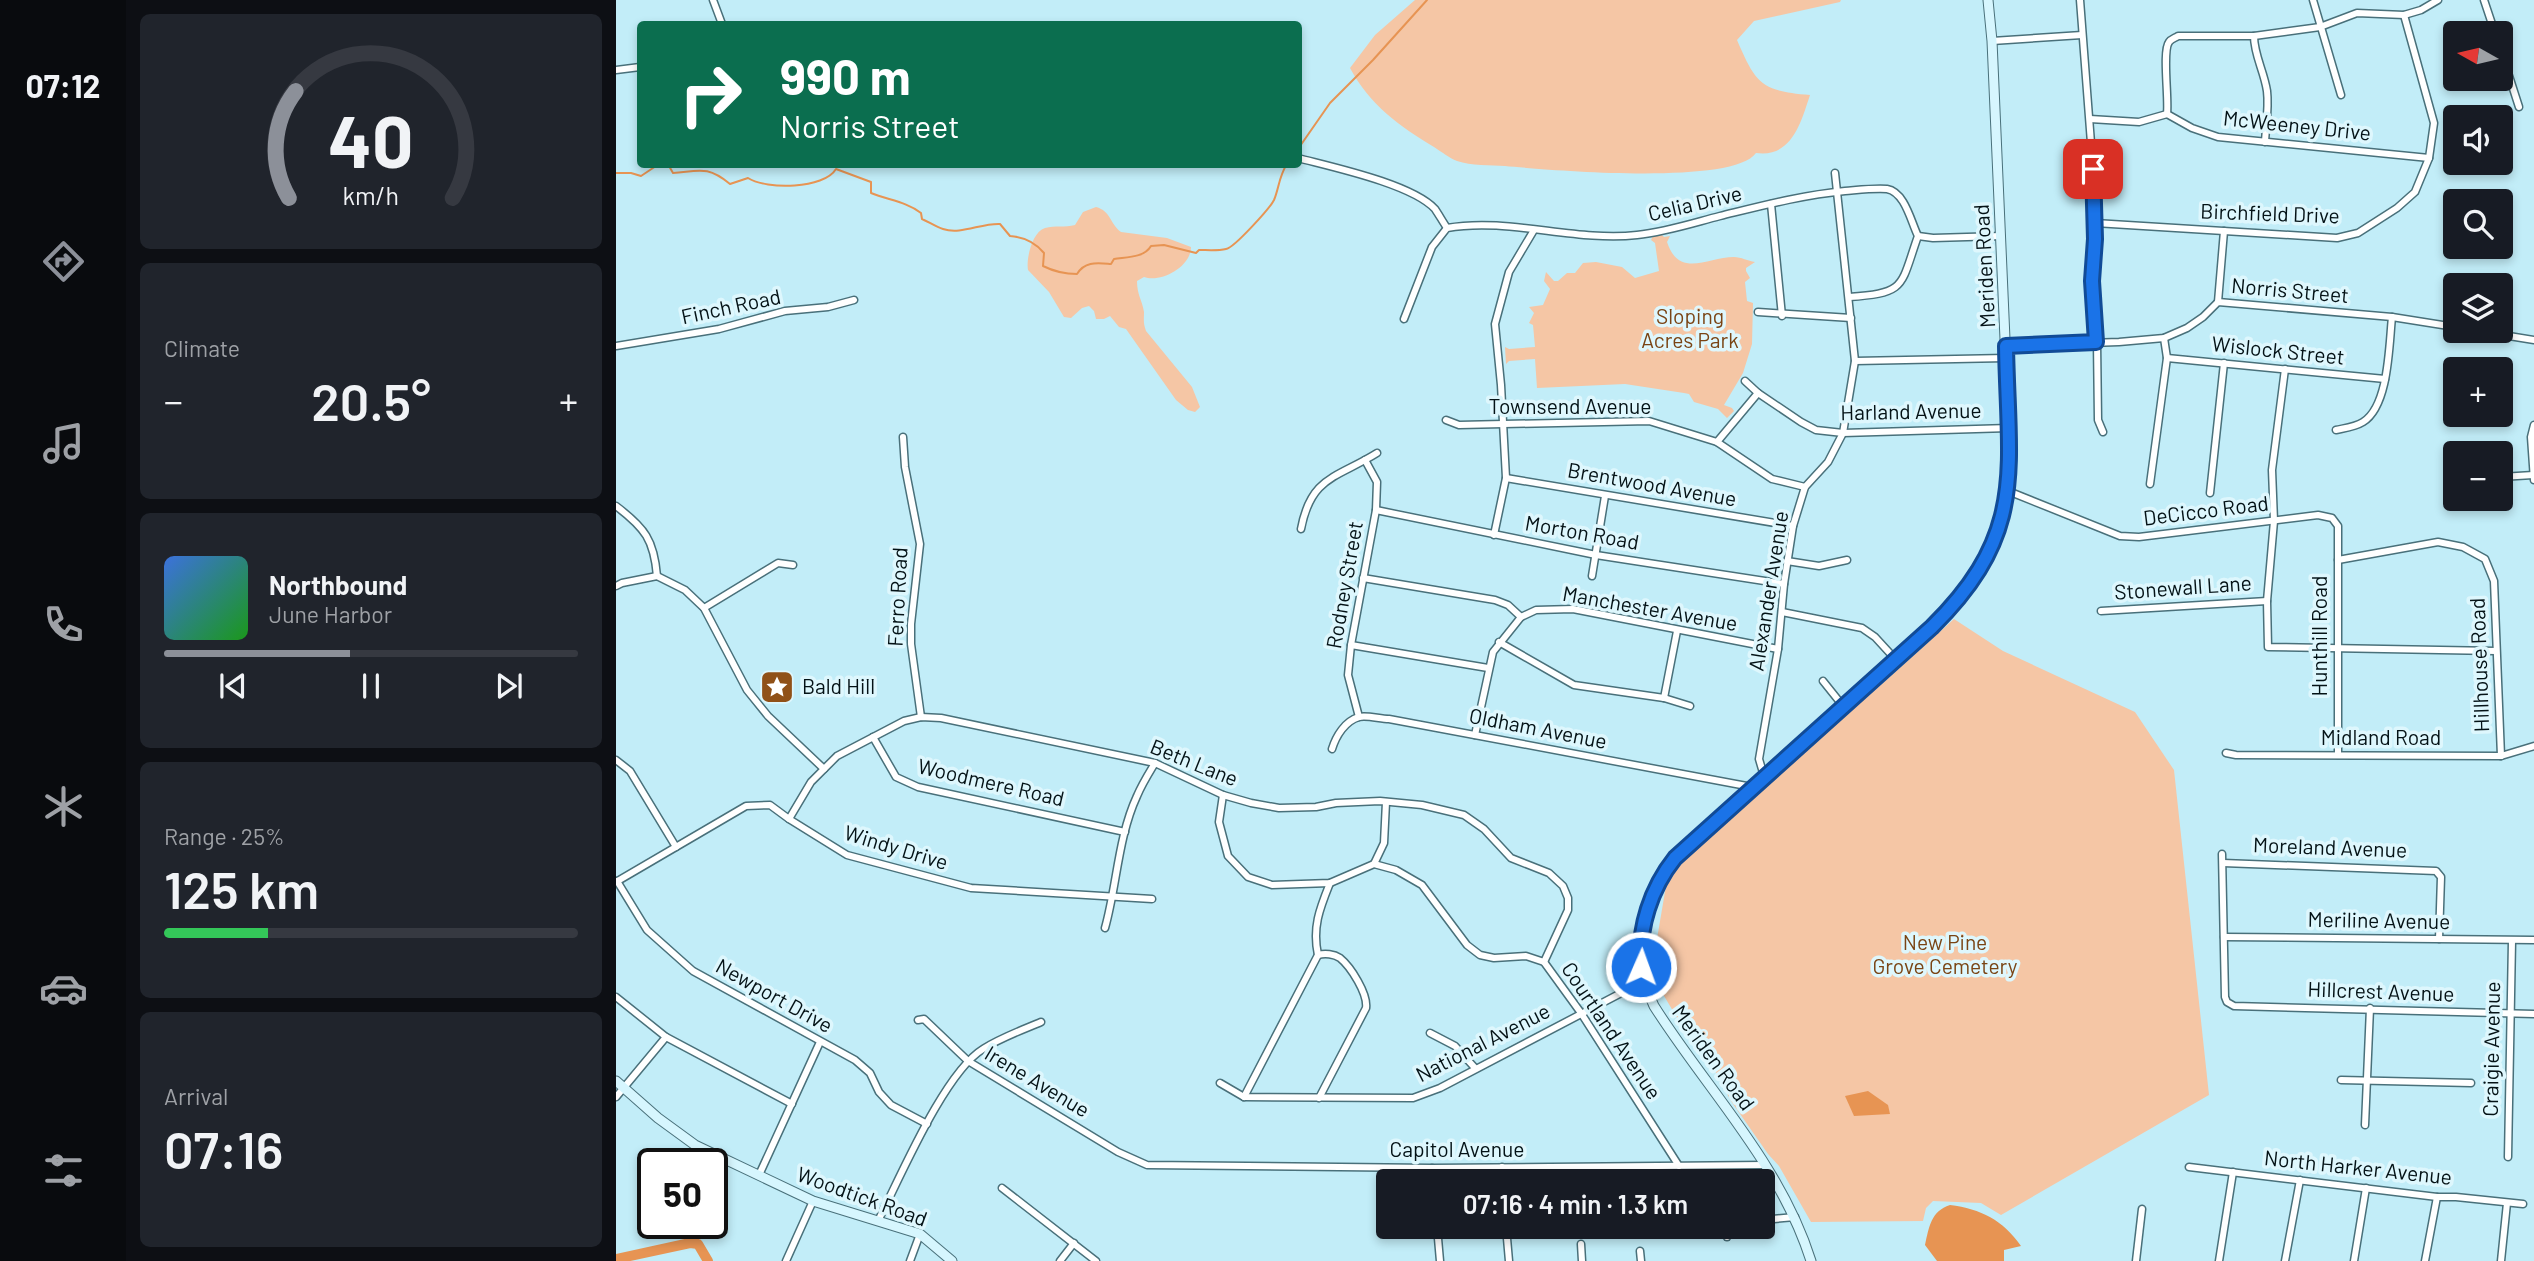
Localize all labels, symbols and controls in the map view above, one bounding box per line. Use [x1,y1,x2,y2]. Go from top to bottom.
north arrow [2443,21,2513,91]
map controls [2443,21,2513,511]
text: 990 m [780,46,911,105]
icon: right [665,49,756,140]
text: 07:12 [25,66,101,104]
text: 40 [328,95,414,183]
street label: McWeeney Drive [2222,104,2372,145]
button: sound [2443,105,2513,175]
text: Norris Street [780,106,960,144]
pin [2063,139,2123,199]
icon: arrive [2074,150,2112,188]
text: km/h [343,180,399,210]
street label: Celia Drive [1645,180,1744,225]
button: search [2443,189,2513,259]
street label: Birchfield Drive [2200,198,2340,227]
street label: Meriden Road [1968,204,1999,329]
icon: directions [39,237,88,286]
street label: Norris Street [2230,272,2350,307]
button: layers [2443,273,2513,343]
street label: Finch Road [679,283,783,328]
park label: Sloping Acres Park [1641,303,1739,352]
street label: Wislock Street [2211,330,2346,369]
text: Climate [164,334,240,362]
button: + [2443,357,2513,427]
text: 20.5° [311,369,431,431]
text: − [164,377,183,423]
text: + [559,377,578,423]
street label: Townsend Avenue [1489,393,1651,418]
street label: Harland Avenue [1840,397,1982,424]
icon: music [39,419,88,468]
button: − [2443,441,2513,511]
street label: Brentwood Avenue [1566,456,1739,511]
street label: DeCicco Road [2142,489,2270,530]
street label: Morton Road [1523,509,1641,554]
street label: Alexander Avenue [1743,509,1793,673]
street label: Rodney Street [1320,519,1367,650]
street label: Ferro Road [881,547,912,647]
text: Northbound [269,569,407,600]
street label: Stonewall Lane [2113,569,2252,604]
street label: Hunthill Road [2306,576,2331,696]
street label: Manchester Avenue [1561,580,1740,635]
street label: Hillhouse Road [2464,597,2493,733]
icon: phone [39,600,88,649]
text: June Harbor [269,600,392,628]
icon: previous [214,667,252,705]
icon: pause [352,667,390,705]
icon: next [490,667,528,705]
place icon: Bald Hill [758,668,796,706]
place label: Bald Hill [802,673,875,698]
street label: Oldham Avenue [1467,702,1609,753]
street label: Midland Road [2321,724,2441,749]
street label: Beth Lane [1147,733,1242,791]
street label: Woodmere Road [916,753,1067,811]
icon: climate [39,782,88,831]
street label: Windy Drive [842,819,951,874]
text: Range · 25% [164,822,284,850]
street label: Moreland Avenue [2252,831,2408,862]
text: 125 km [164,857,319,919]
street label: Meriline Avenue [2307,906,2451,933]
park label: New Pine Grove Cemetery [1872,929,2018,978]
position arrow [1604,930,1678,1004]
street label: Newport Drive [712,952,838,1037]
street label: Courtland Avenue [1557,957,1667,1104]
icon: car [39,964,88,1013]
street label: Hillcrest Avenue [2307,975,2455,1006]
street label: Craigie Avenue [2477,981,2504,1117]
street label: National Avenue [1411,997,1554,1086]
street label: Meriden Road [1668,1000,1761,1115]
street label: Irene Avenue [981,1040,1095,1122]
text: Arrival [164,1082,228,1110]
text: 07:16 [164,1117,283,1179]
street label: Capitol Avenue [1390,1136,1524,1161]
street label: North Harker Avenue [2263,1144,2453,1189]
icon: filters [39,1146,88,1195]
speed limit sign: 50 [637,1148,728,1239]
street label: Woodtick Road [794,1160,931,1231]
text: 07:16 · 4 min · 1.3 km [1463,1188,1688,1219]

